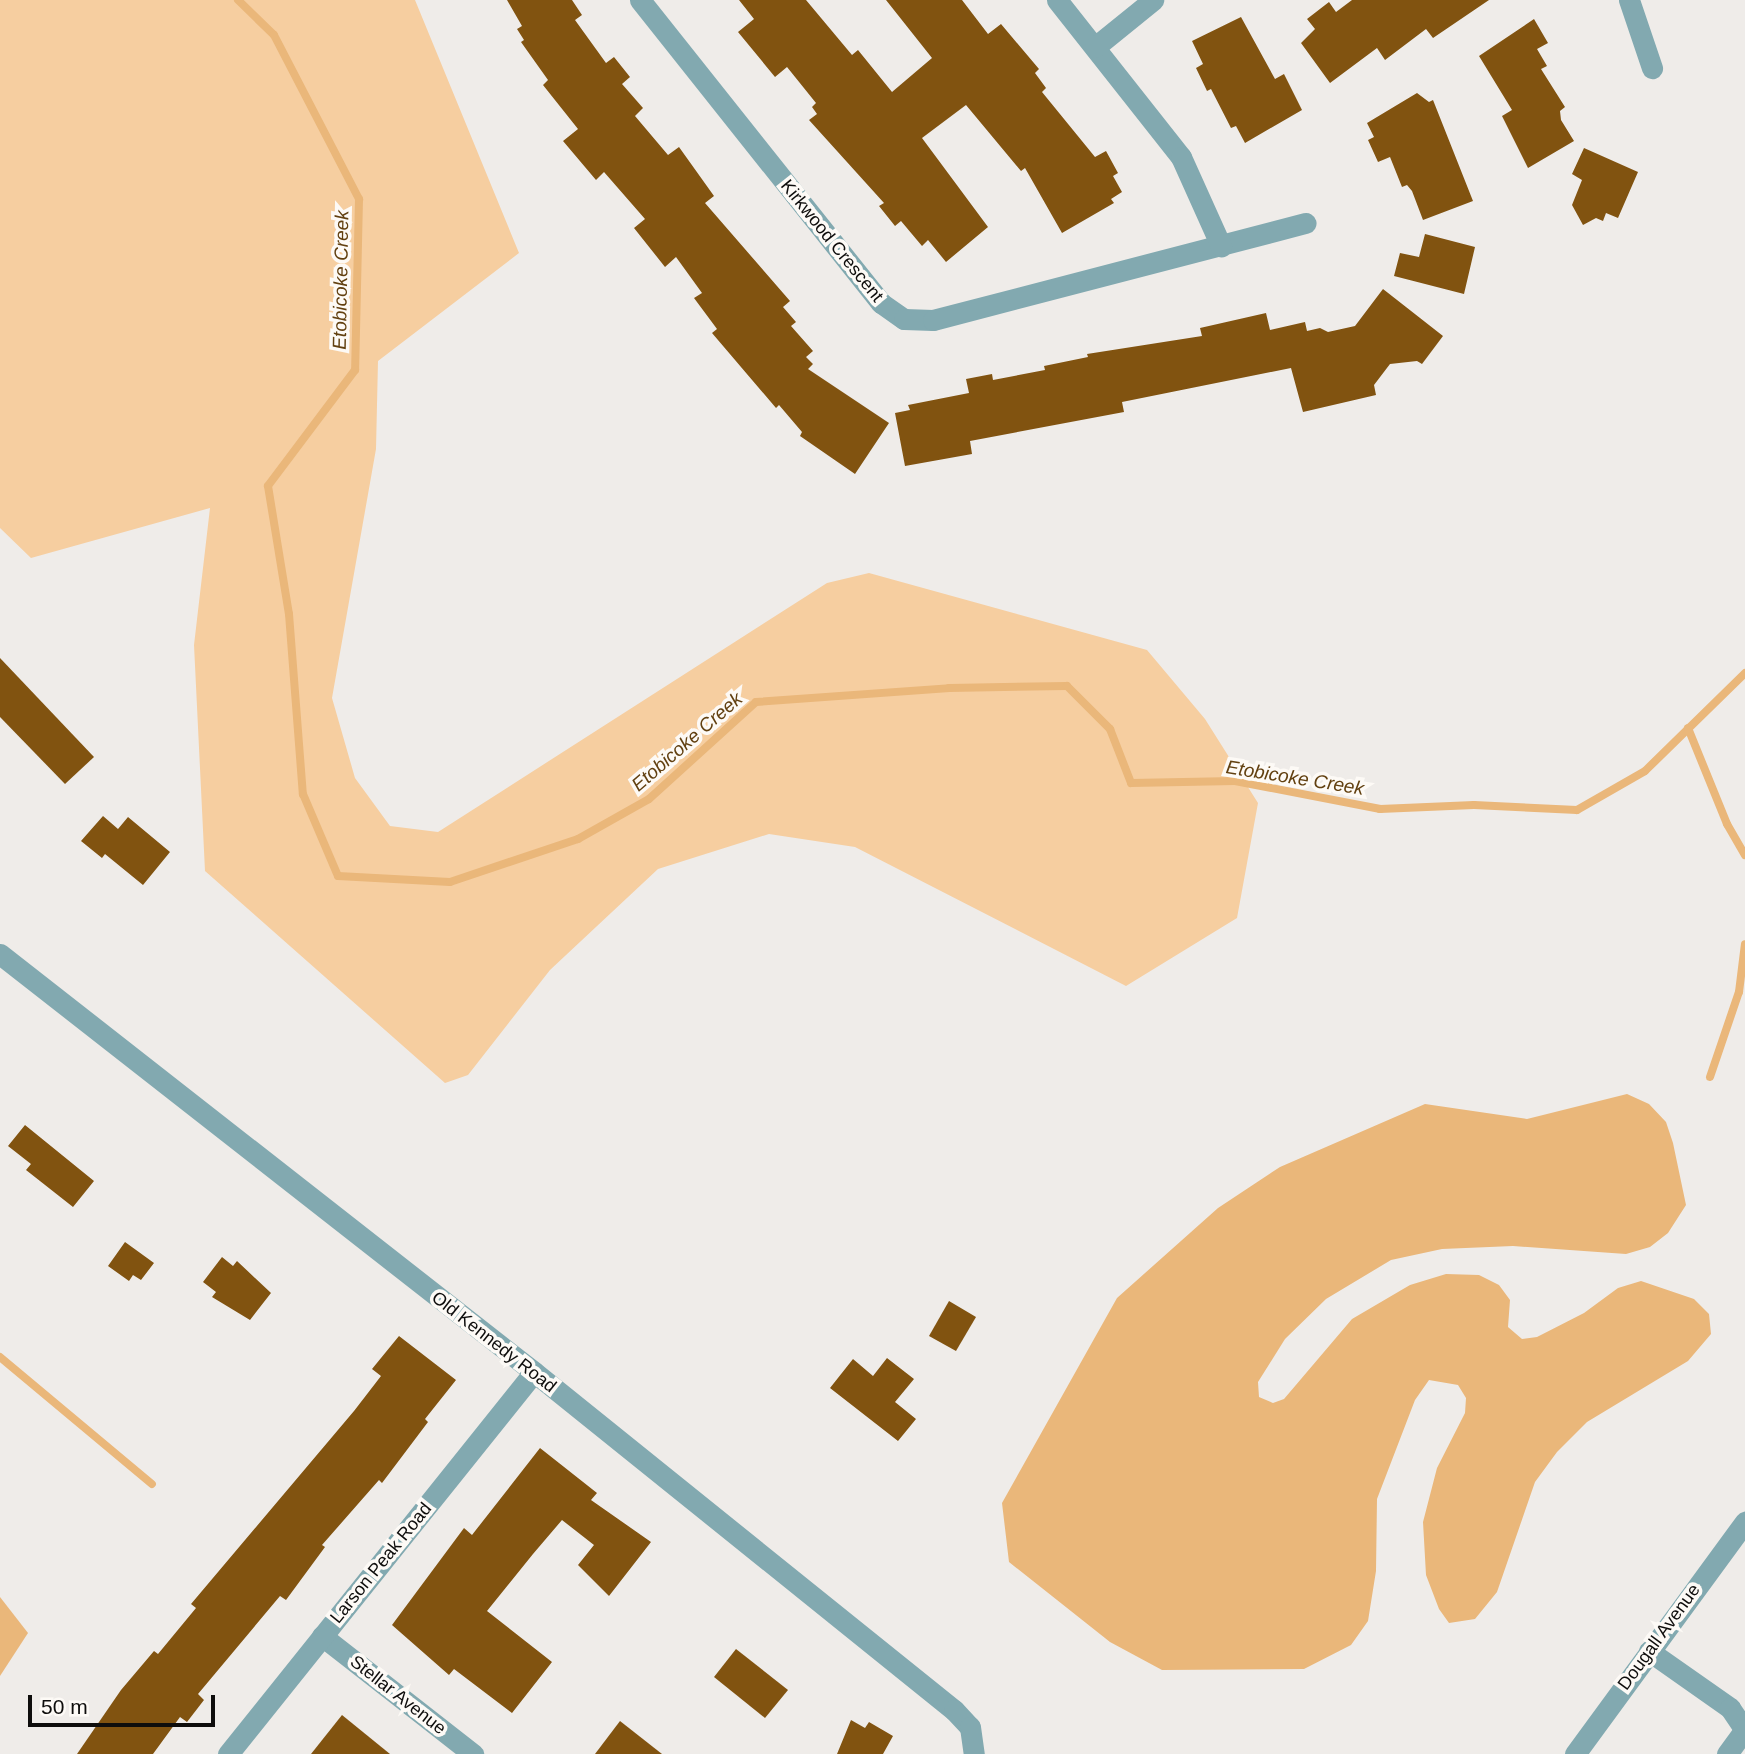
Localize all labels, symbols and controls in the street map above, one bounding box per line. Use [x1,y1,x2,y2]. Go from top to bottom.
street label: Kirkwood Crescent [776,176,888,306]
water label: Etobicoke Creek [328,210,354,350]
water label: Etobicoke Creek [627,688,747,796]
water label: Etobicoke Creek [1224,756,1366,800]
street label: Old Kennedy Road [427,1287,561,1397]
street label: Larson Peak Road [326,1498,436,1628]
street label: Dougall Avenue [1613,1579,1705,1695]
street label: Stellar Avenue [345,1651,451,1739]
scale bar [32,1680,219,1724]
text: 50 m [41,1695,88,1718]

